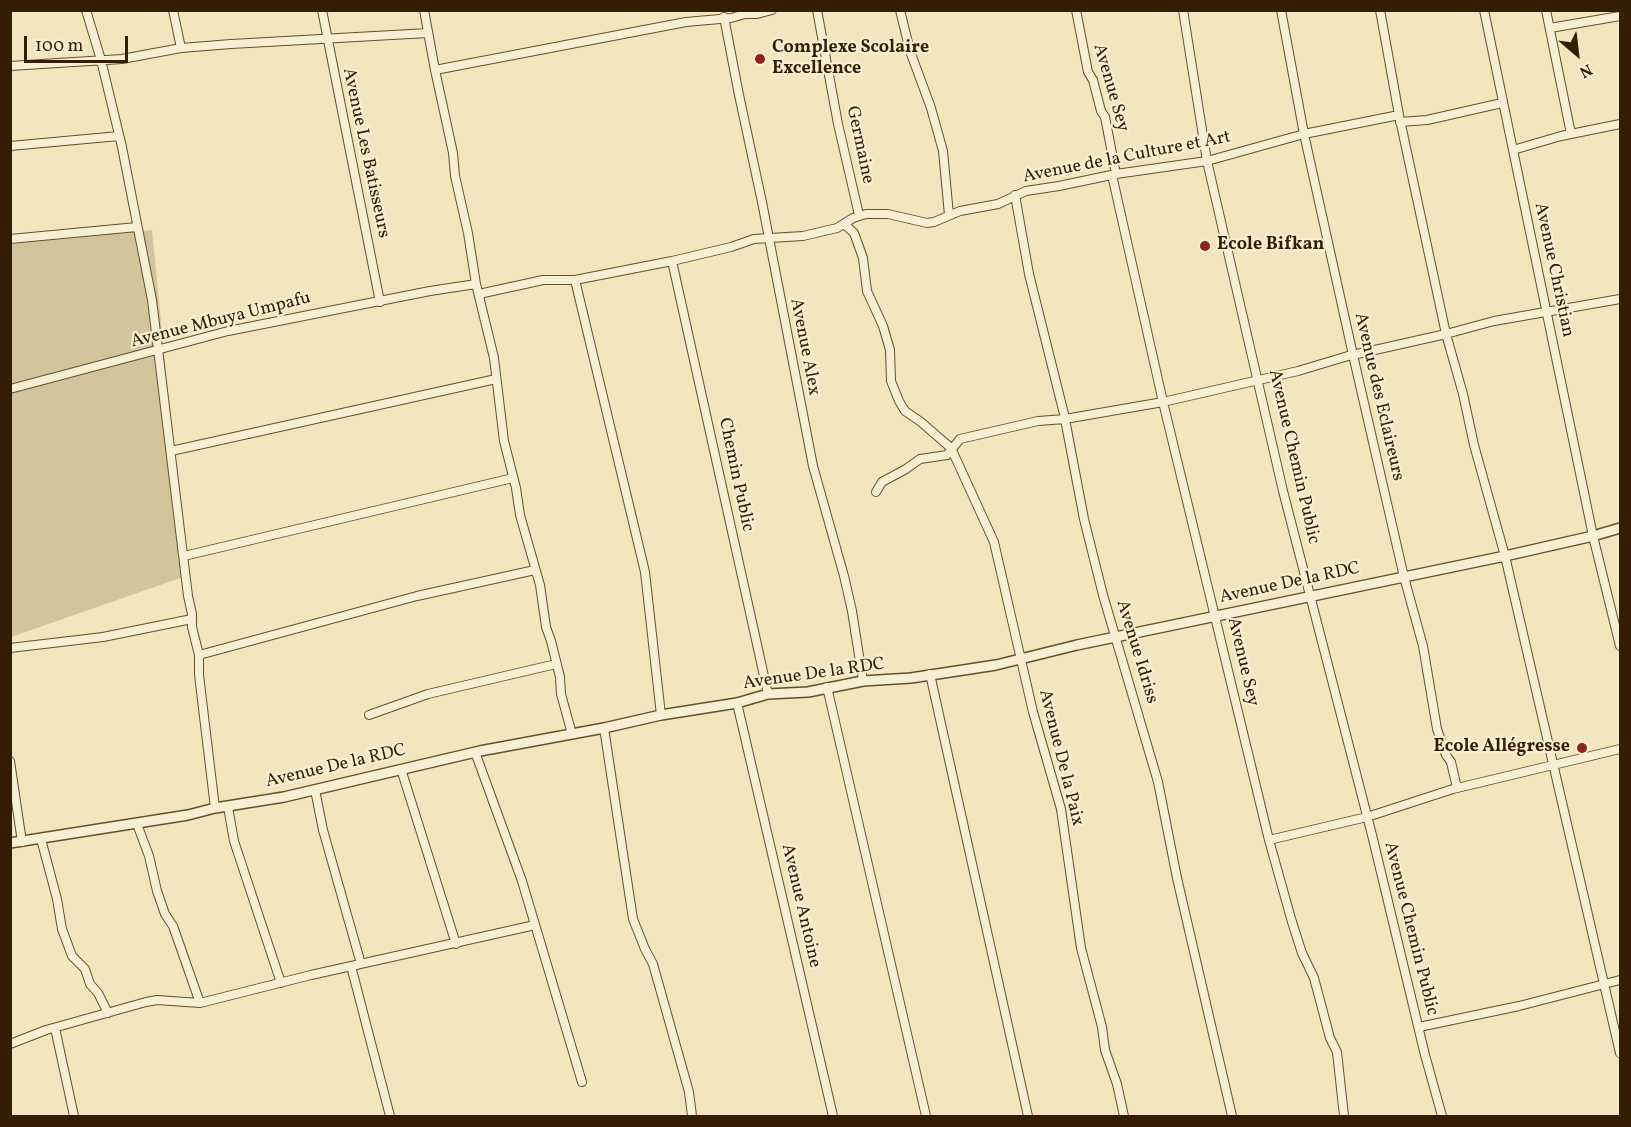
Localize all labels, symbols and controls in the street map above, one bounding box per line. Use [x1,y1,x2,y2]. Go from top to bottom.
scale bar [27,24,130,62]
north arrow [1547,24,1607,84]
text: 100 m [35,34,84,59]
place label: Complexe Scolaire Excellence [772,38,929,80]
street label: Avenue Sey [1087,42,1133,134]
marker: Complexe Scolaire Excellence [753,52,767,66]
text: N [1575,57,1596,82]
street label: Avenue Les Batisseurs [336,66,394,240]
street label: Germaine [840,104,878,186]
street label: Avenue de la Culture et Art [1021,127,1233,189]
street label: Avenue Christian [1528,201,1578,339]
place label: Ecole Bifkan [1217,235,1324,257]
marker: Ecole Bifkan [1198,239,1212,253]
street label: Avenue Mbuya Umpafu [129,288,313,354]
street label: Avenue Alex [784,297,824,397]
street label: Avenue des Eclaireurs [1348,311,1408,483]
street label: Avenue Chemin Public [1262,368,1324,546]
street label: Chemin Public [712,416,758,534]
street label: Avenue De la RDC [1218,559,1362,609]
street label: Avenue Idriss [1110,598,1162,706]
street label: Avenue Sey [1221,615,1263,709]
street label: Avenue De la RDC [742,654,886,696]
street label: Avenue De la Paix [1033,688,1087,828]
place label: Ecole Allégresse [1434,737,1570,759]
street label: Avenue De la RDC [264,740,408,794]
marker: Ecole Allégresse [1575,741,1589,755]
street label: Avenue Chemin Public [1378,840,1442,1018]
street label: Avenue Antoine [775,842,825,970]

